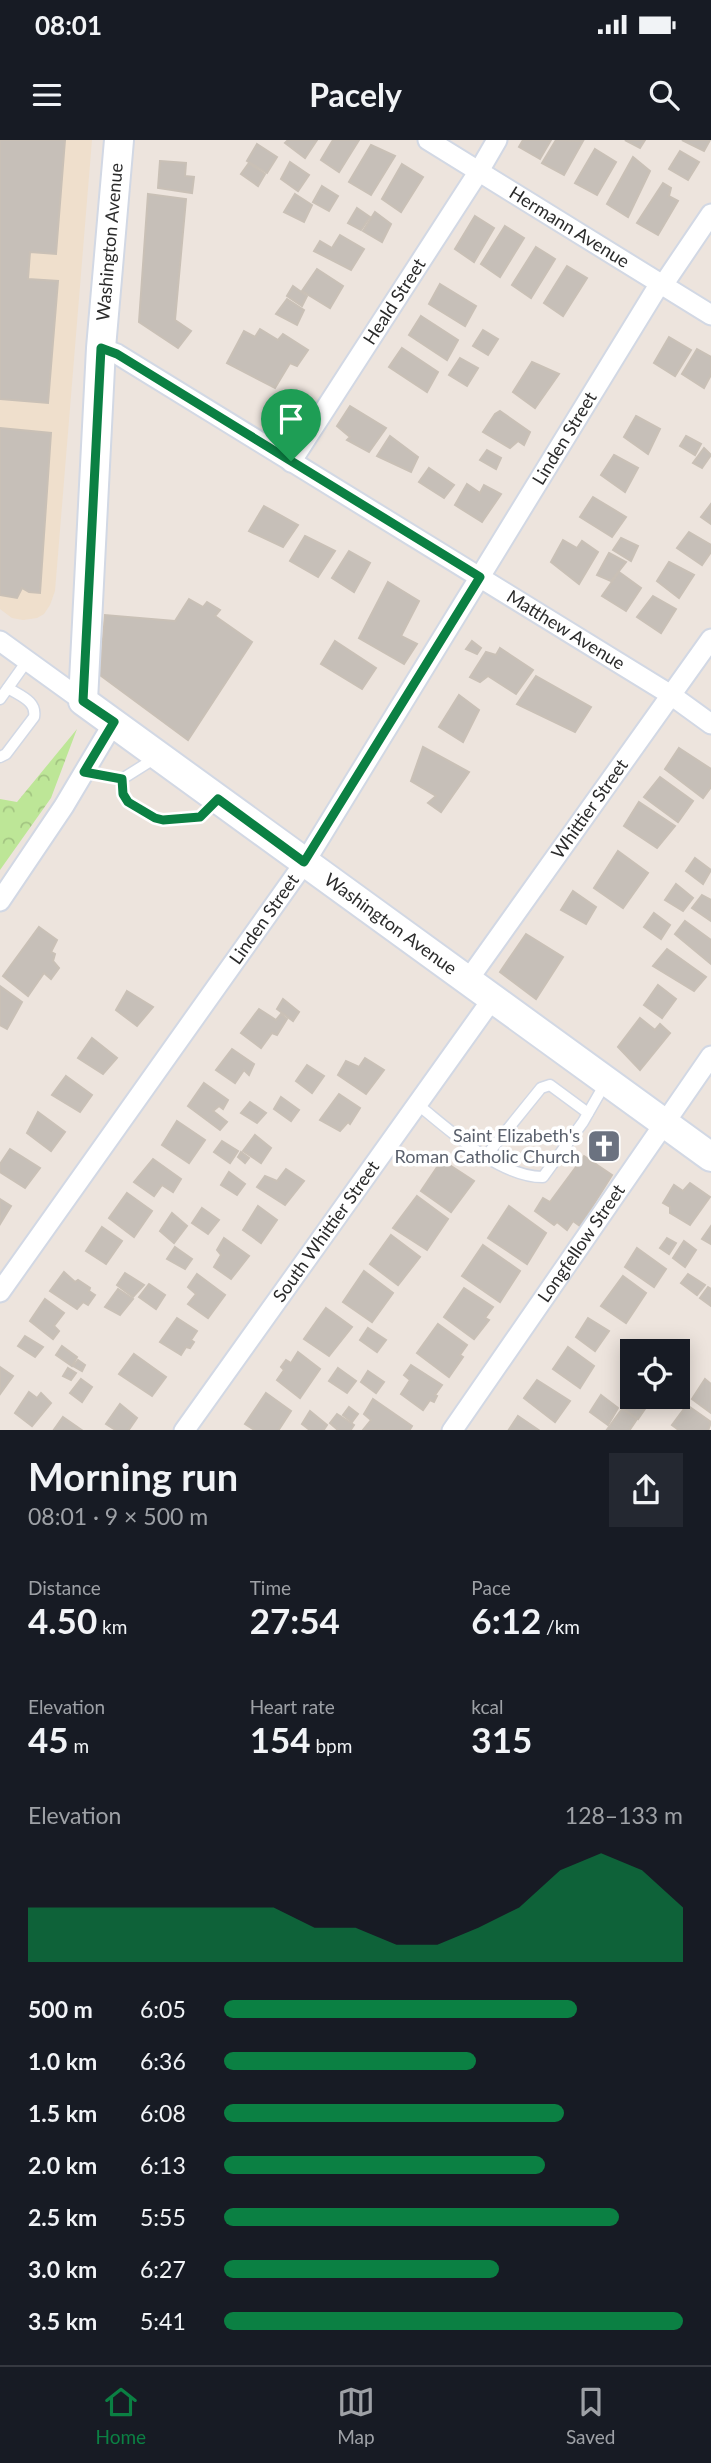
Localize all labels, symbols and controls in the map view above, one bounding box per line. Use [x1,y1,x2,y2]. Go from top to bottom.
text: 08:01 [35,9,102,41]
text: Pacely [309,75,402,114]
icon: menu [28,76,66,114]
icon: search [645,76,683,114]
street label: Washington Avenue [91,162,127,322]
street label: Hermann Avenue [506,181,634,272]
street label: Heald Street [358,253,430,348]
street label: Linden Street [527,387,601,489]
pin [261,389,321,461]
icon: arrive [272,400,310,438]
street label: Matthew Avenue [503,585,629,674]
street label: Whittier Street [546,754,632,863]
street label: Washington Avenue [320,868,461,979]
street label: Linden Street [224,869,303,968]
place label: Saint Elizabeth's Roman Catholic Church [394,1124,580,1167]
church icon: Saint Elizabeth's Roman Catholic Church [585,1127,623,1165]
street label: South Whittier Street [268,1156,384,1306]
street label: Longfellow Street [532,1179,629,1306]
map controls [620,1339,690,1409]
button: locate [620,1339,690,1409]
text: Morning run [28,1453,238,1499]
button: share [609,1453,683,1527]
text: 08:01 · 9 × 500 m [28,1502,208,1530]
text: Distance [28,1576,101,1599]
text: Time [250,1576,291,1599]
text: Pace [471,1576,511,1599]
text: 4.50 [28,1599,97,1641]
text: 27:54 [250,1599,340,1641]
text: 6:12 [471,1599,541,1641]
text: km [97,1615,127,1638]
text: /km [541,1615,580,1638]
text: Elevation [28,1695,105,1718]
text: Heart rate [250,1695,335,1718]
text: kcal [471,1695,503,1718]
text: 45 [28,1718,69,1760]
text: 154 [250,1718,311,1760]
text: 315 [471,1718,532,1760]
text: m [69,1734,89,1757]
text: bpm [311,1734,352,1757]
text: Elevation [28,1801,121,1829]
text: 128–133 m [565,1801,683,1829]
text: 500 m [28,1995,93,2023]
text: 6:05 [140,1995,186,2023]
text: 1.0 km [28,2047,97,2075]
text: 6:36 [140,2047,186,2075]
text: 1.5 km [28,2099,97,2127]
text: 6:08 [140,2099,186,2127]
text: 2.0 km [28,2151,97,2179]
text: 6:13 [140,2151,186,2179]
text: 2.5 km [28,2203,97,2231]
text: 5:55 [140,2203,186,2231]
text: 3.0 km [28,2255,97,2283]
text: 6:27 [140,2255,186,2283]
text: 3.5 km [28,2307,97,2335]
text: 5:41 [140,2307,186,2335]
tab: Home [95,2383,146,2448]
tab: Map [337,2383,375,2448]
tab: Saved [566,2383,616,2448]

